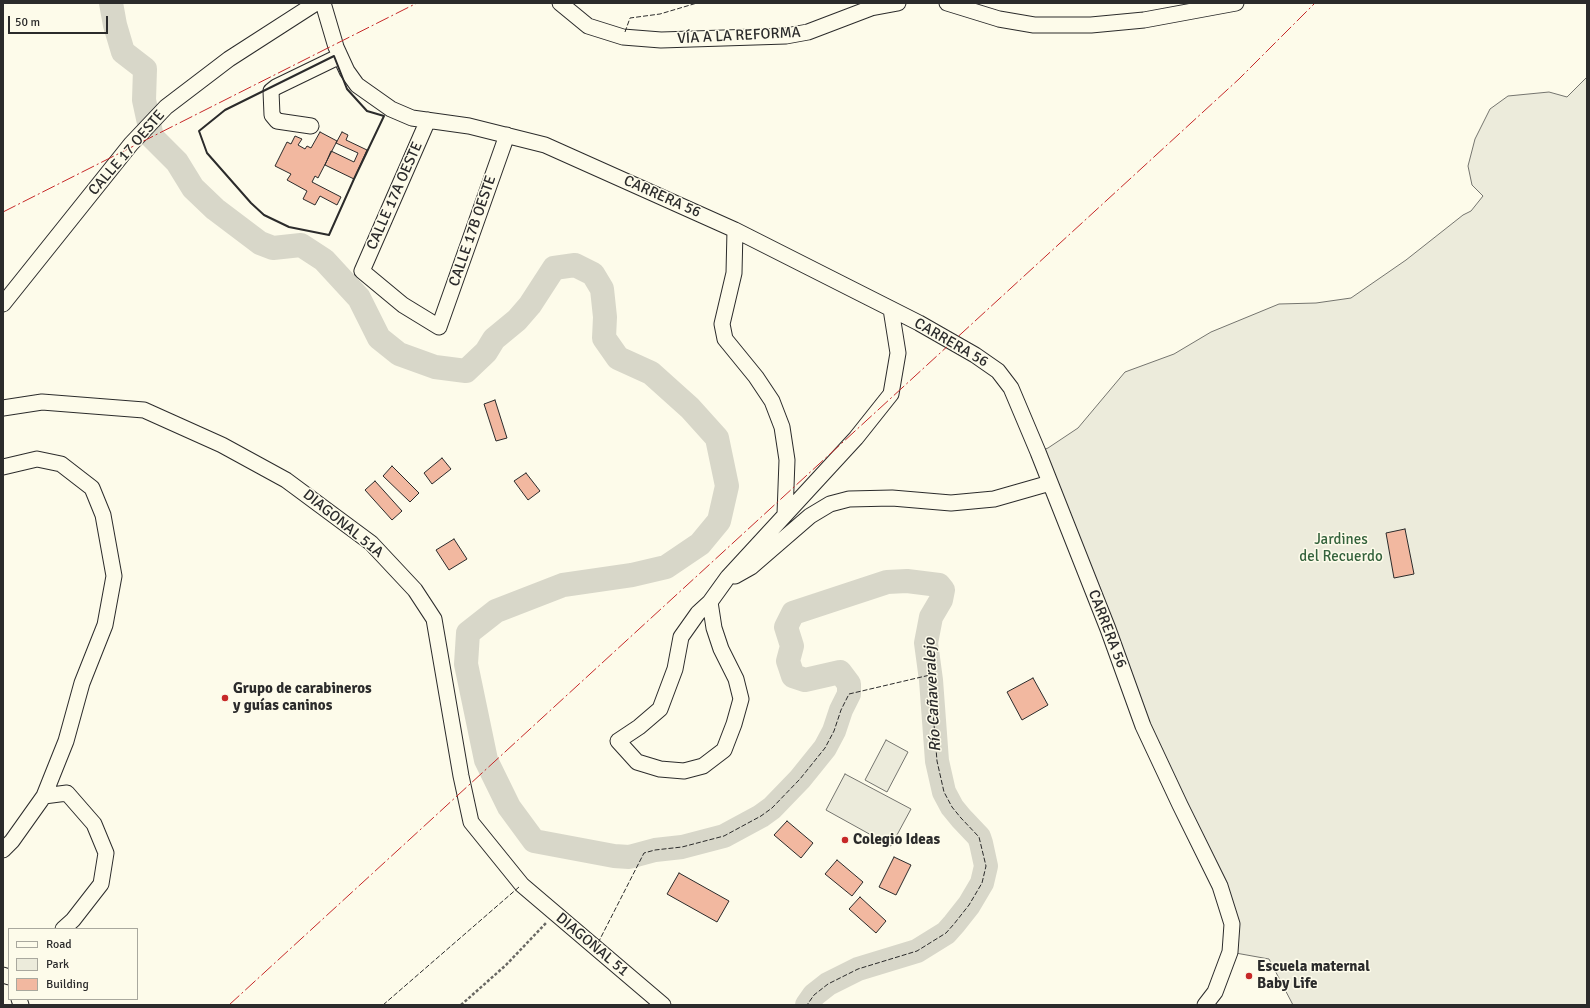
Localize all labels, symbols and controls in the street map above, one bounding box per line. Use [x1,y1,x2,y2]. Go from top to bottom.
scale bar [10,8,110,34]
text: 50 m [15,15,40,30]
street label: VÍA A LA REFORMA [677,24,801,48]
street label: CALLE 17 OESTE [85,107,169,199]
street label: CALLE 17A OESTE [363,139,427,253]
street label: CARRERA 56 [621,172,703,222]
street label: CALLE 17B OESTE [446,173,500,289]
street label: CARRERA 56 [911,315,991,371]
street label: DIAGONAL 51A [299,486,387,562]
park label: Jardines del Recuerdo [1299,531,1383,566]
street label: CARRERA 56 [1084,587,1130,671]
water label: Río Cañaveralejo [920,637,946,753]
place label: Grupo de carabineros y guías caninos [233,680,372,715]
marker: Grupo de carabineros y guías caninos [220,693,230,703]
place label: Colegio Ideas [853,831,940,849]
marker: Colegio Ideas [840,835,850,845]
street label: DIAGONAL 51 [552,909,632,981]
legend [8,928,138,1000]
text: Road [46,937,72,952]
text: Park [46,957,69,972]
place label: Escuela maternal Baby Life [1257,958,1370,993]
marker: Escuela maternal Baby Life [1244,971,1254,981]
text: Building [46,977,89,992]

